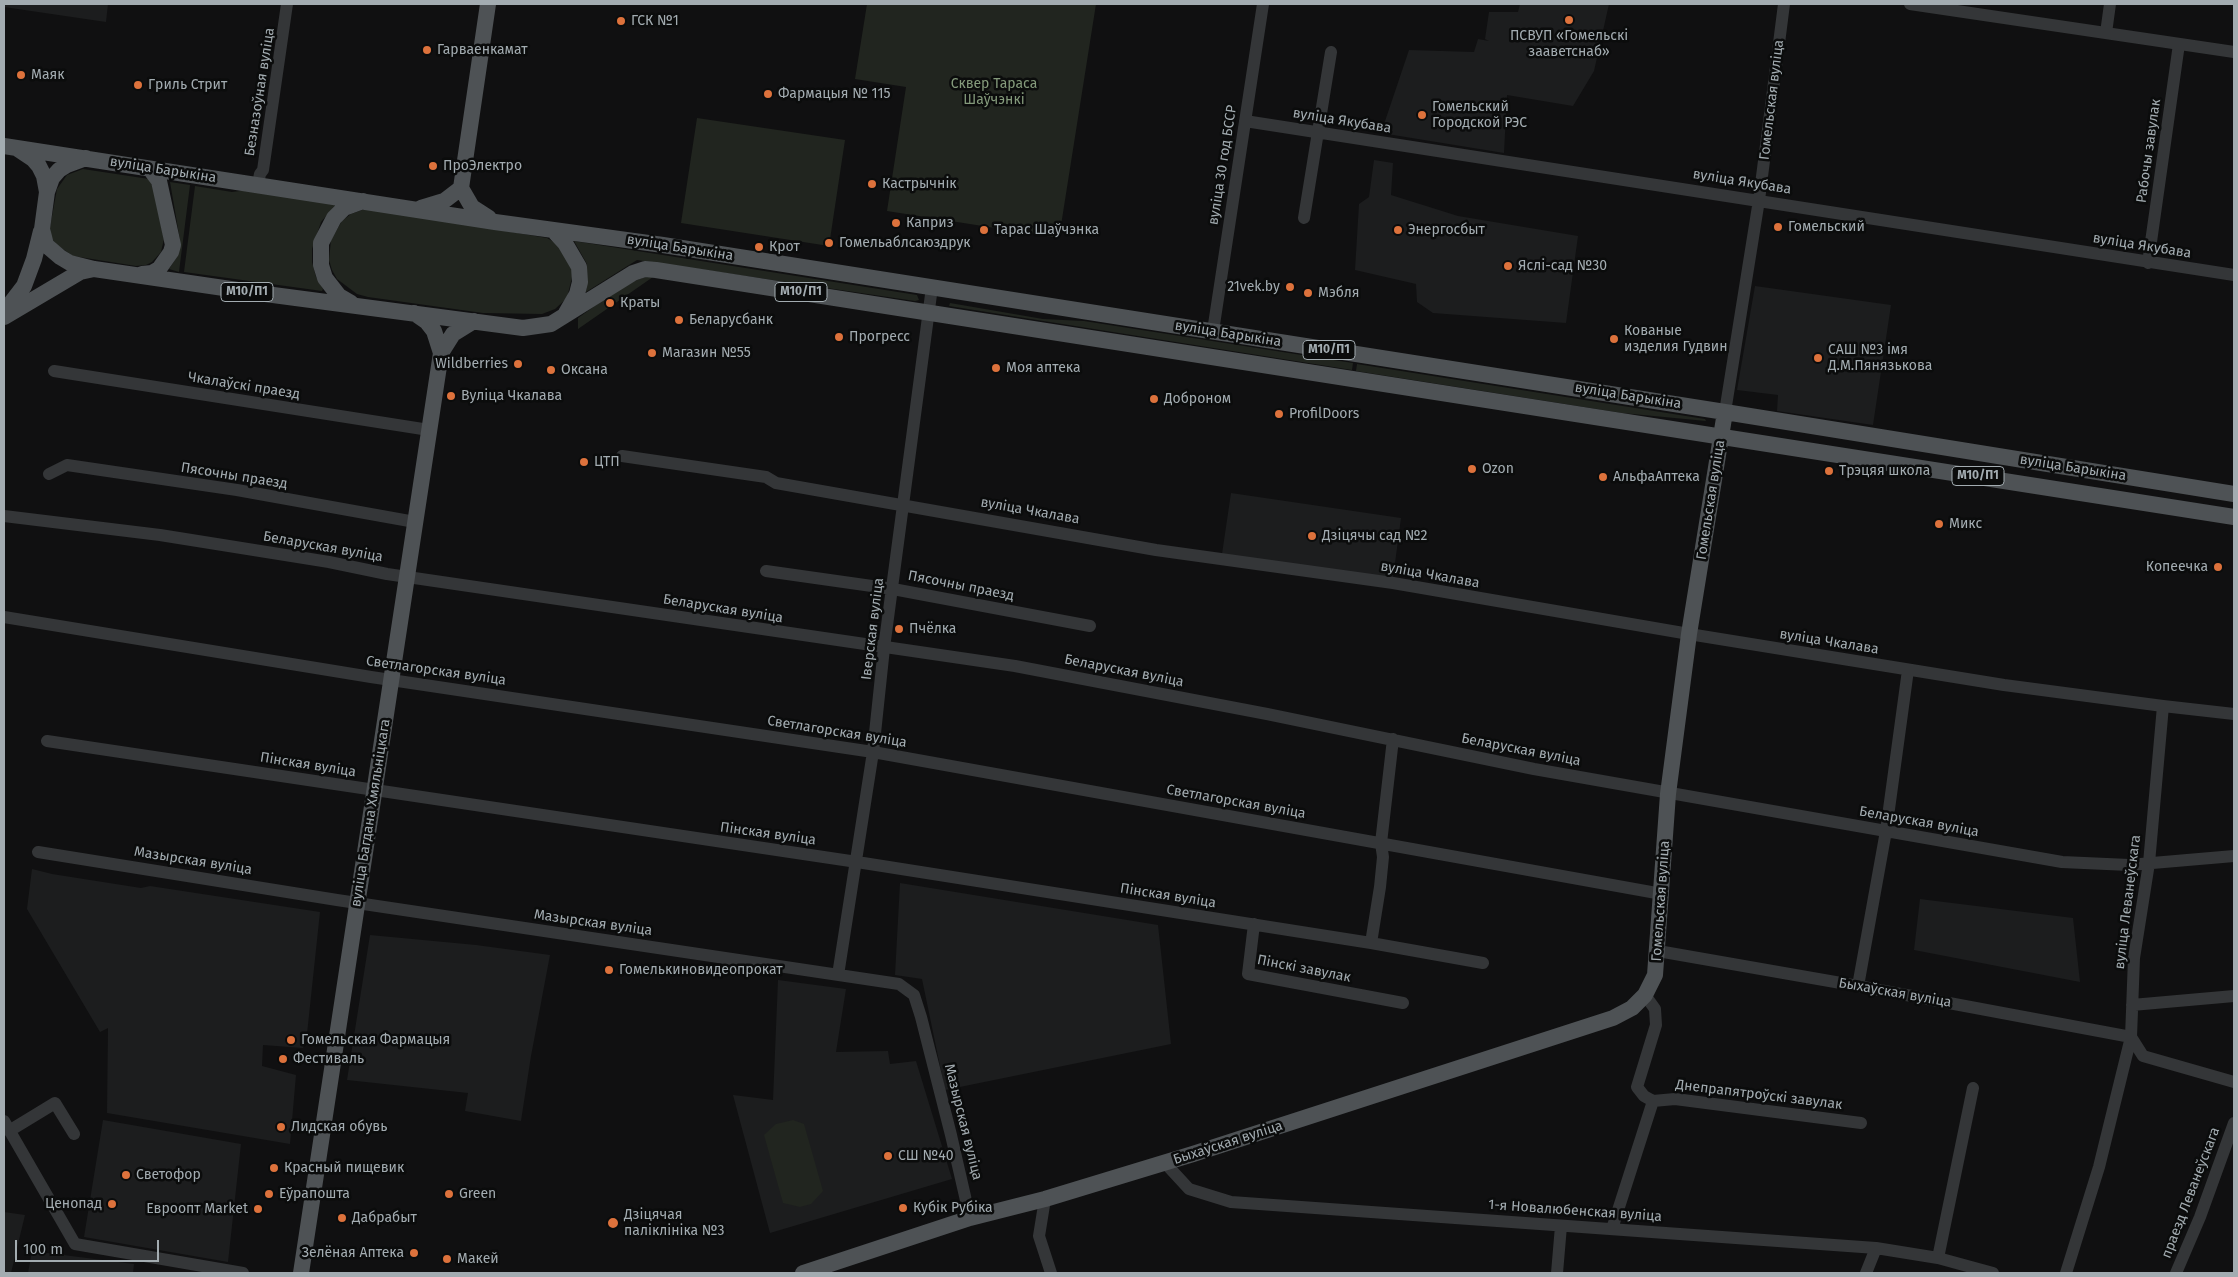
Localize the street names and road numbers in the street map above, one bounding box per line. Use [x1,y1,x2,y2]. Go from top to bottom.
street label: Безназоўная вуліца [242,27,278,157]
street label: Гомельская вуліца [1756,39,1788,161]
street label: Рабочы завулак [2133,98,2165,204]
street label: вуліца 30 год БССР [1205,104,1241,226]
street label: вуліца Якубава [1292,105,1392,137]
street label: вуліца Барыкіна [109,153,217,187]
street label: вуліца Якубава [1692,166,1792,198]
street label: вуліца Якубава [2092,230,2192,262]
street label: вуліца Барыкіна [626,231,734,265]
road number: М10/П1 [221,282,273,302]
road number: М10/П1 [775,282,827,302]
street label: вуліца Барыкіна [1174,317,1282,351]
road number: М10/П1 [1303,340,1355,360]
street label: Чкалаўскі праезд [187,369,301,403]
street label: вуліца Барыкіна [1574,379,1682,413]
street label: Гомельская вуліца [1693,439,1729,561]
street label: вуліца Барыкіна [2019,451,2127,485]
street label: Пясочны праезд [179,459,289,493]
road number: М10/П1 [1952,466,2004,486]
street label: вуліца Чкалава [979,494,1081,528]
street label: Беларуская вуліца [262,528,384,566]
street label: вуліца Чкалава [1379,558,1481,592]
street label: Пясочны праезд [907,567,1015,605]
street label: Іверская вуліца [858,577,888,681]
street label: Беларуская вуліца [662,591,784,627]
street label: вуліца Чкалава [1778,626,1880,658]
street label: Беларуская вуліца [1063,651,1185,691]
street label: Светлагорская вуліца [365,653,507,689]
street label: Светлагорская вуліца [766,713,908,751]
street label: вуліца Багдана Хмяльніцкага [348,718,394,908]
street label: Беларуская вуліца [1460,730,1582,770]
street label: Пінская вуліца [259,749,357,781]
street label: Светлагорская вуліца [1165,781,1307,823]
street label: Беларуская вуліца [1858,803,1980,841]
street label: Пінская вуліца [719,819,817,849]
street label: вуліца Леванеўскага [2111,834,2145,970]
street label: Гомельская вуліца [1648,840,1674,962]
street label: Мазырская вуліца [133,843,253,879]
street label: Пінская вуліца [1119,880,1217,912]
street label: Мазырская вуліца [533,906,653,940]
street label: Пінскі завулак [1256,952,1352,986]
street label: Быхаўская вуліца [1837,975,1953,1011]
street label: Мазырская вуліца [940,1062,986,1182]
street label: Днепрапятроўскі завулак [1675,1076,1843,1114]
street label: Быхаўская вуліца [1171,1117,1285,1169]
street label: праезд Леванеўскага [2158,1125,2224,1261]
street label: 1-я Новалюбенская вуліца [1488,1197,1662,1225]

